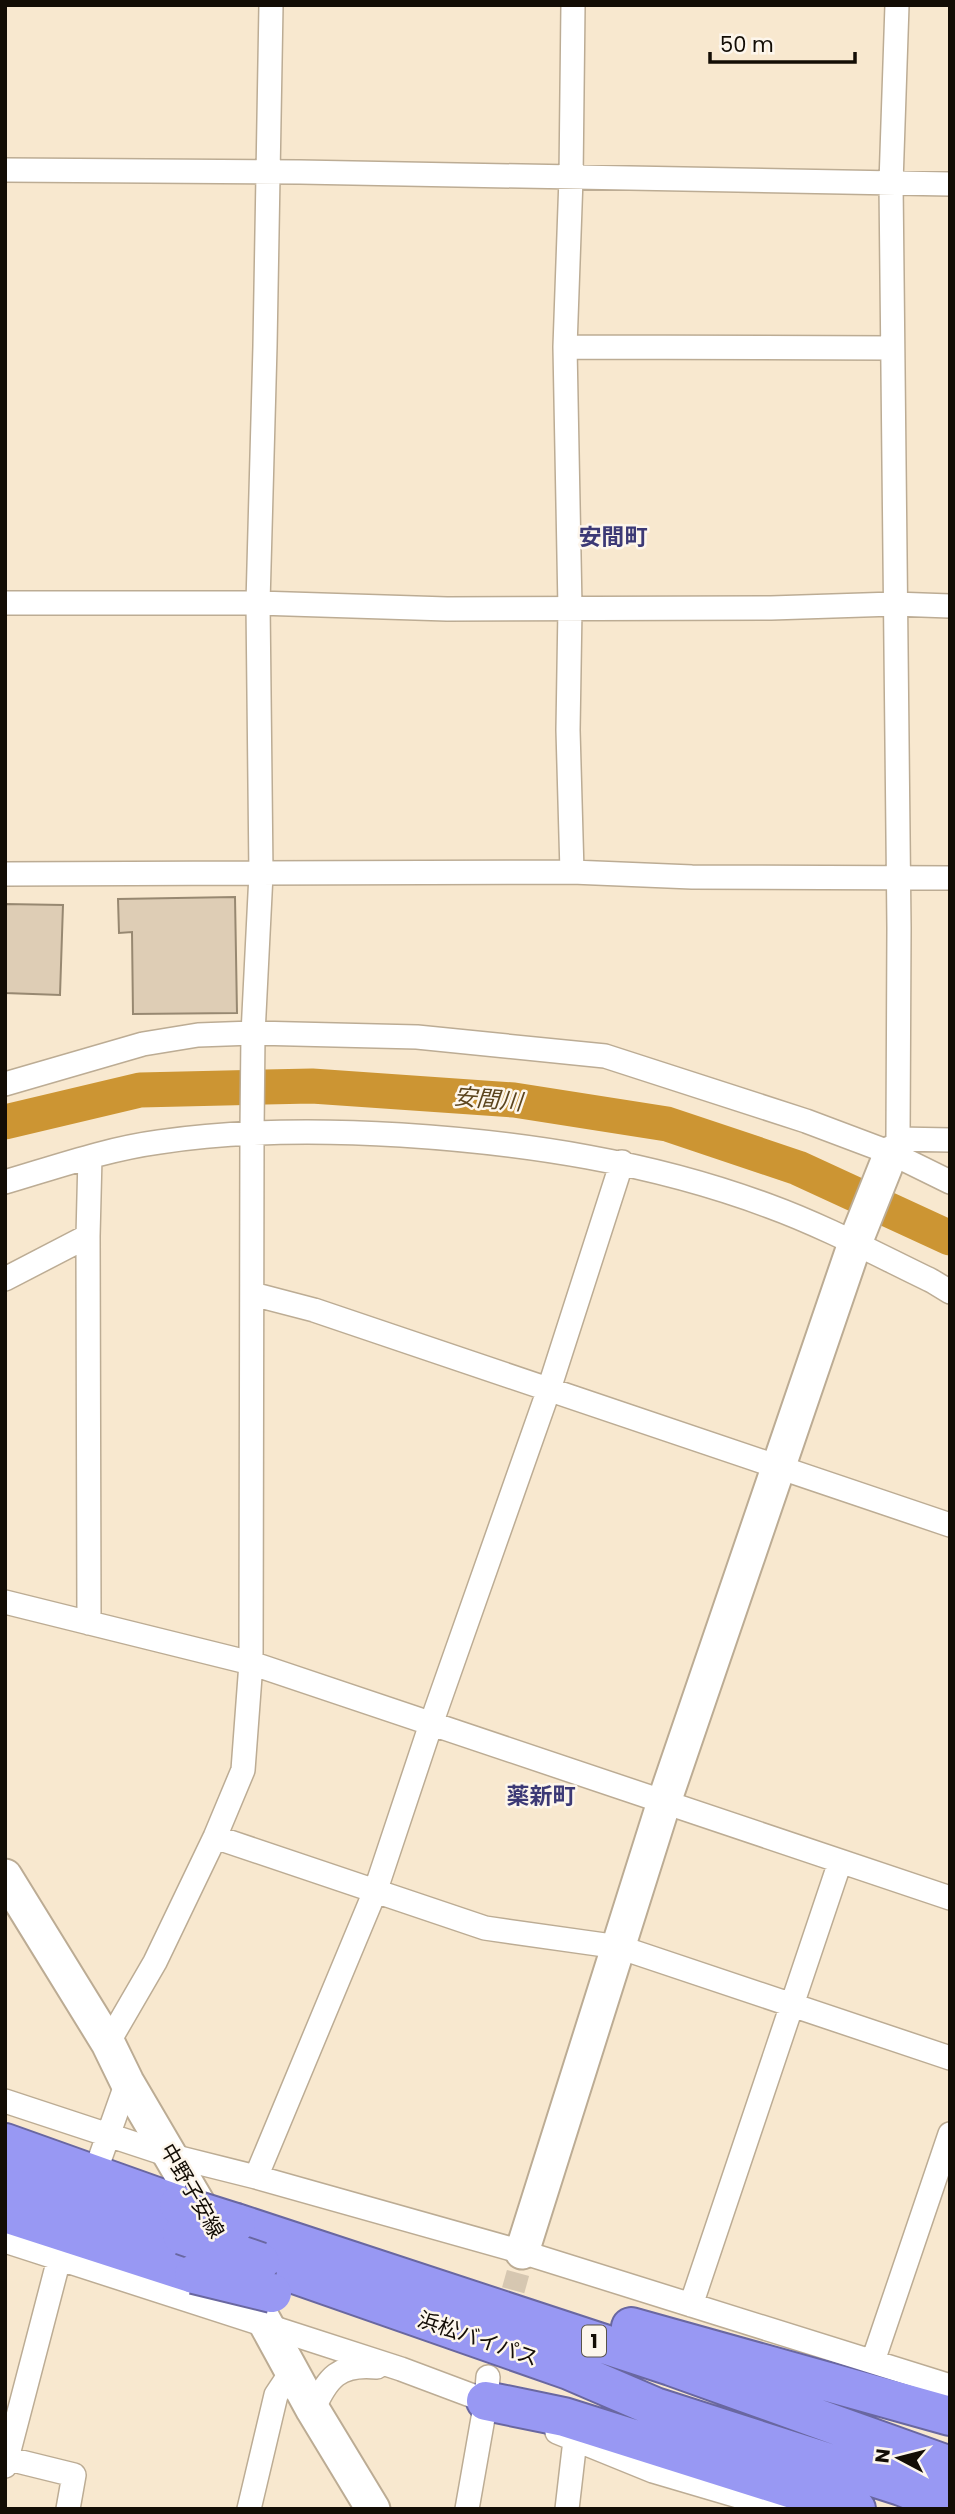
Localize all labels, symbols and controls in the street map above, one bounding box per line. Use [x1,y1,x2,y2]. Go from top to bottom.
scale bar [710,21,855,65]
text: 50 m [720,30,774,59]
district label: 安間町 [579,521,648,553]
water label: 安間川 [452,1080,527,1118]
district label: 薬新町 [507,1780,576,1812]
street label: 中野子安線 [154,2138,231,2243]
street label: 浜松バイパス [414,2304,542,2373]
road number: 1 [582,2326,606,2356]
north arrow [864,2423,934,2493]
text: N [868,2447,897,2465]

